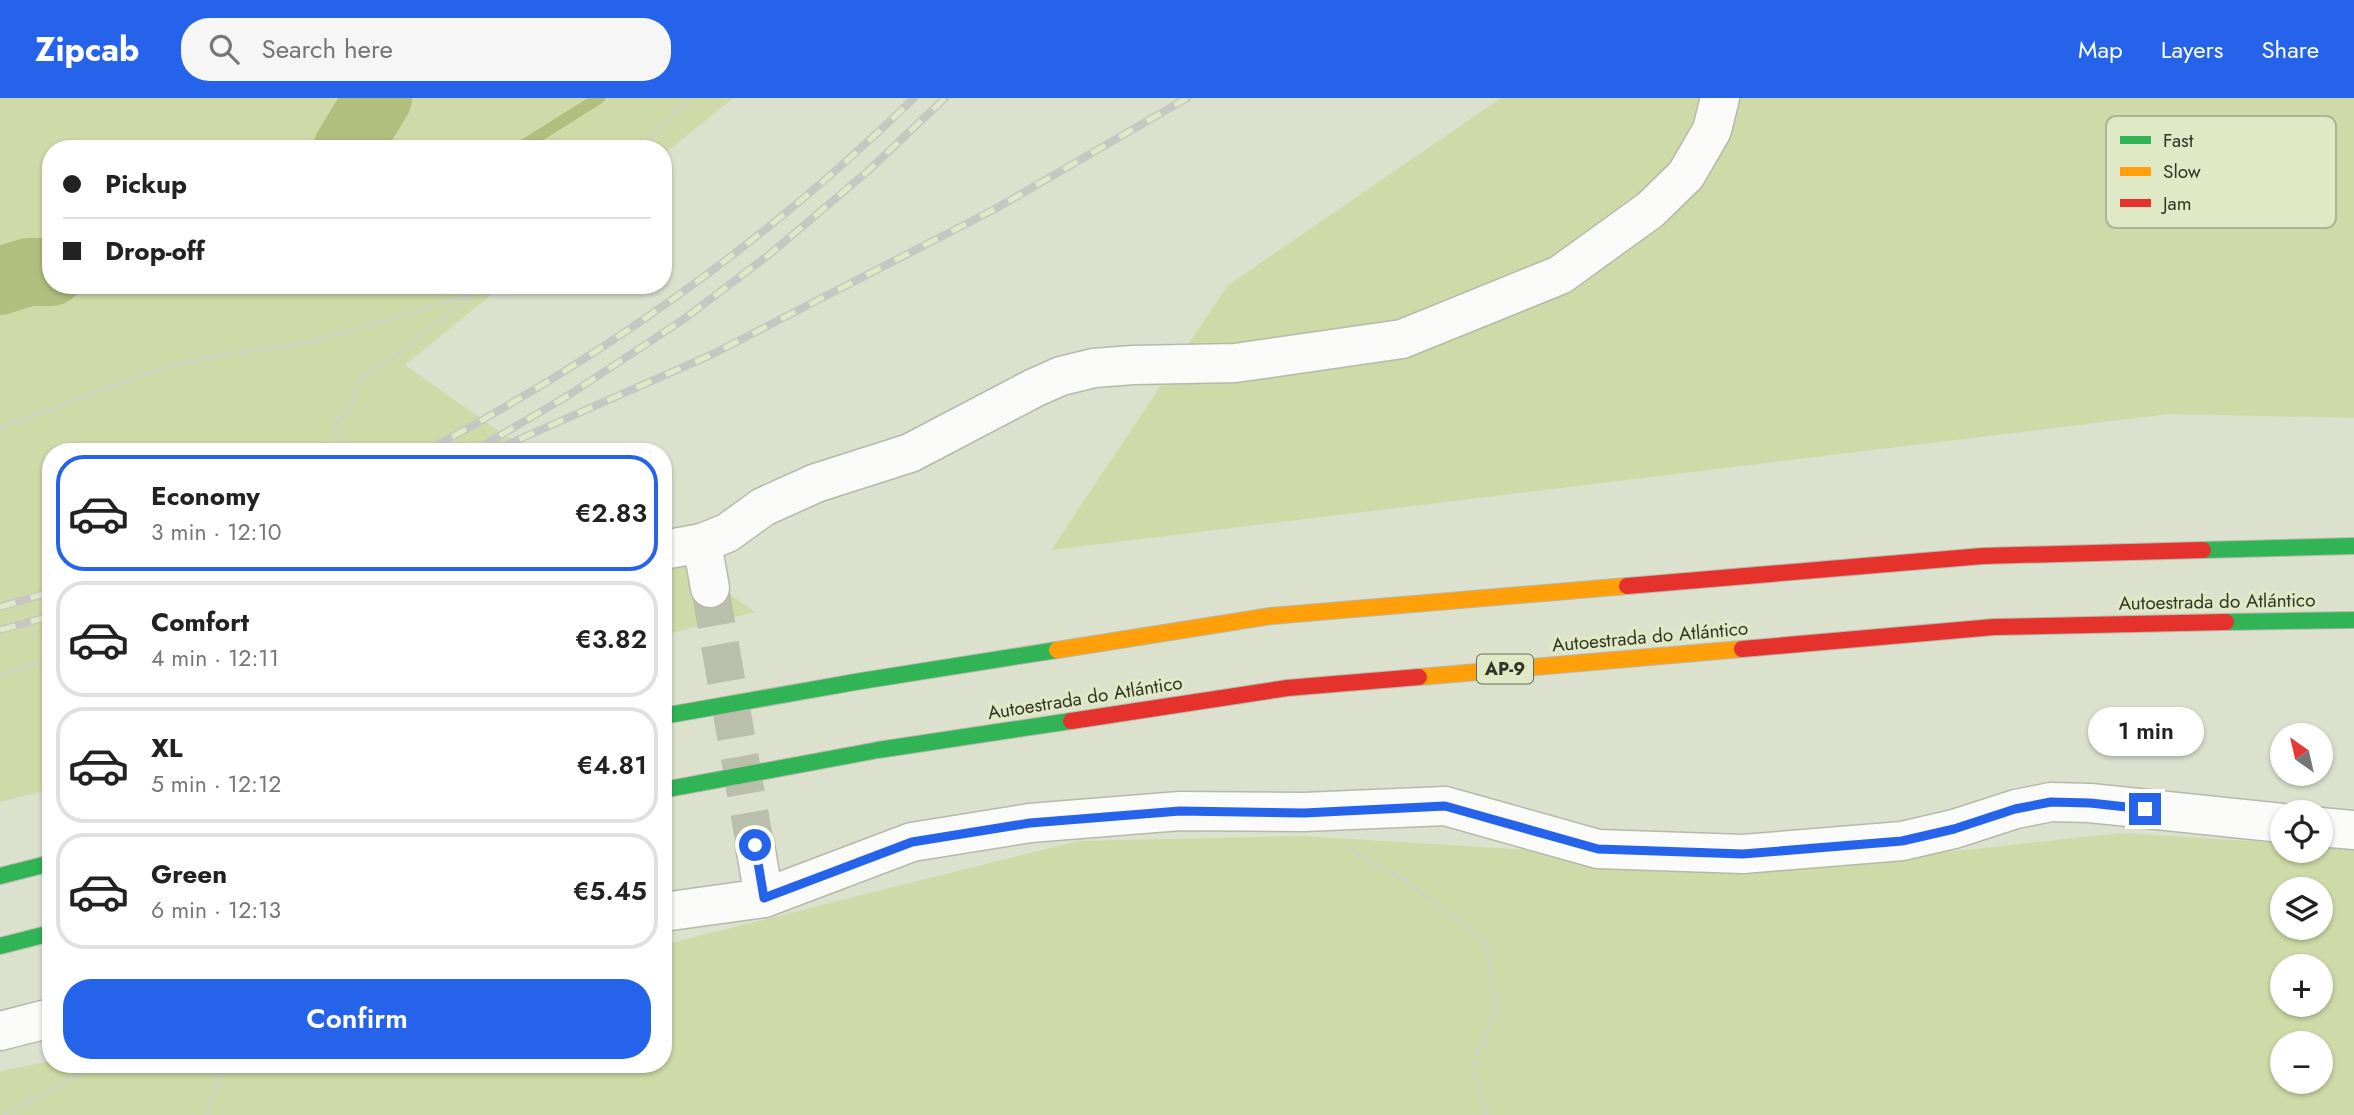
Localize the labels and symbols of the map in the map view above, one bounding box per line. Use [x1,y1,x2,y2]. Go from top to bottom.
legend [2106,116,2336,228]
text: Fast [2163,127,2194,154]
text: Slow [2163,158,2201,185]
text: Jam [2160,190,2192,217]
street label: Autoestrada do Atlántico [2118,586,2316,617]
street label: Autoestrada do Atlántico [1551,614,1749,659]
road number: AP-9 [1477,654,1533,684]
street label: Autoestrada do Atlántico [986,669,1184,726]
callout: 1 min [2087,708,2203,756]
north arrow [2270,723,2333,786]
route end [2129,793,2161,825]
route start [739,829,771,861]

